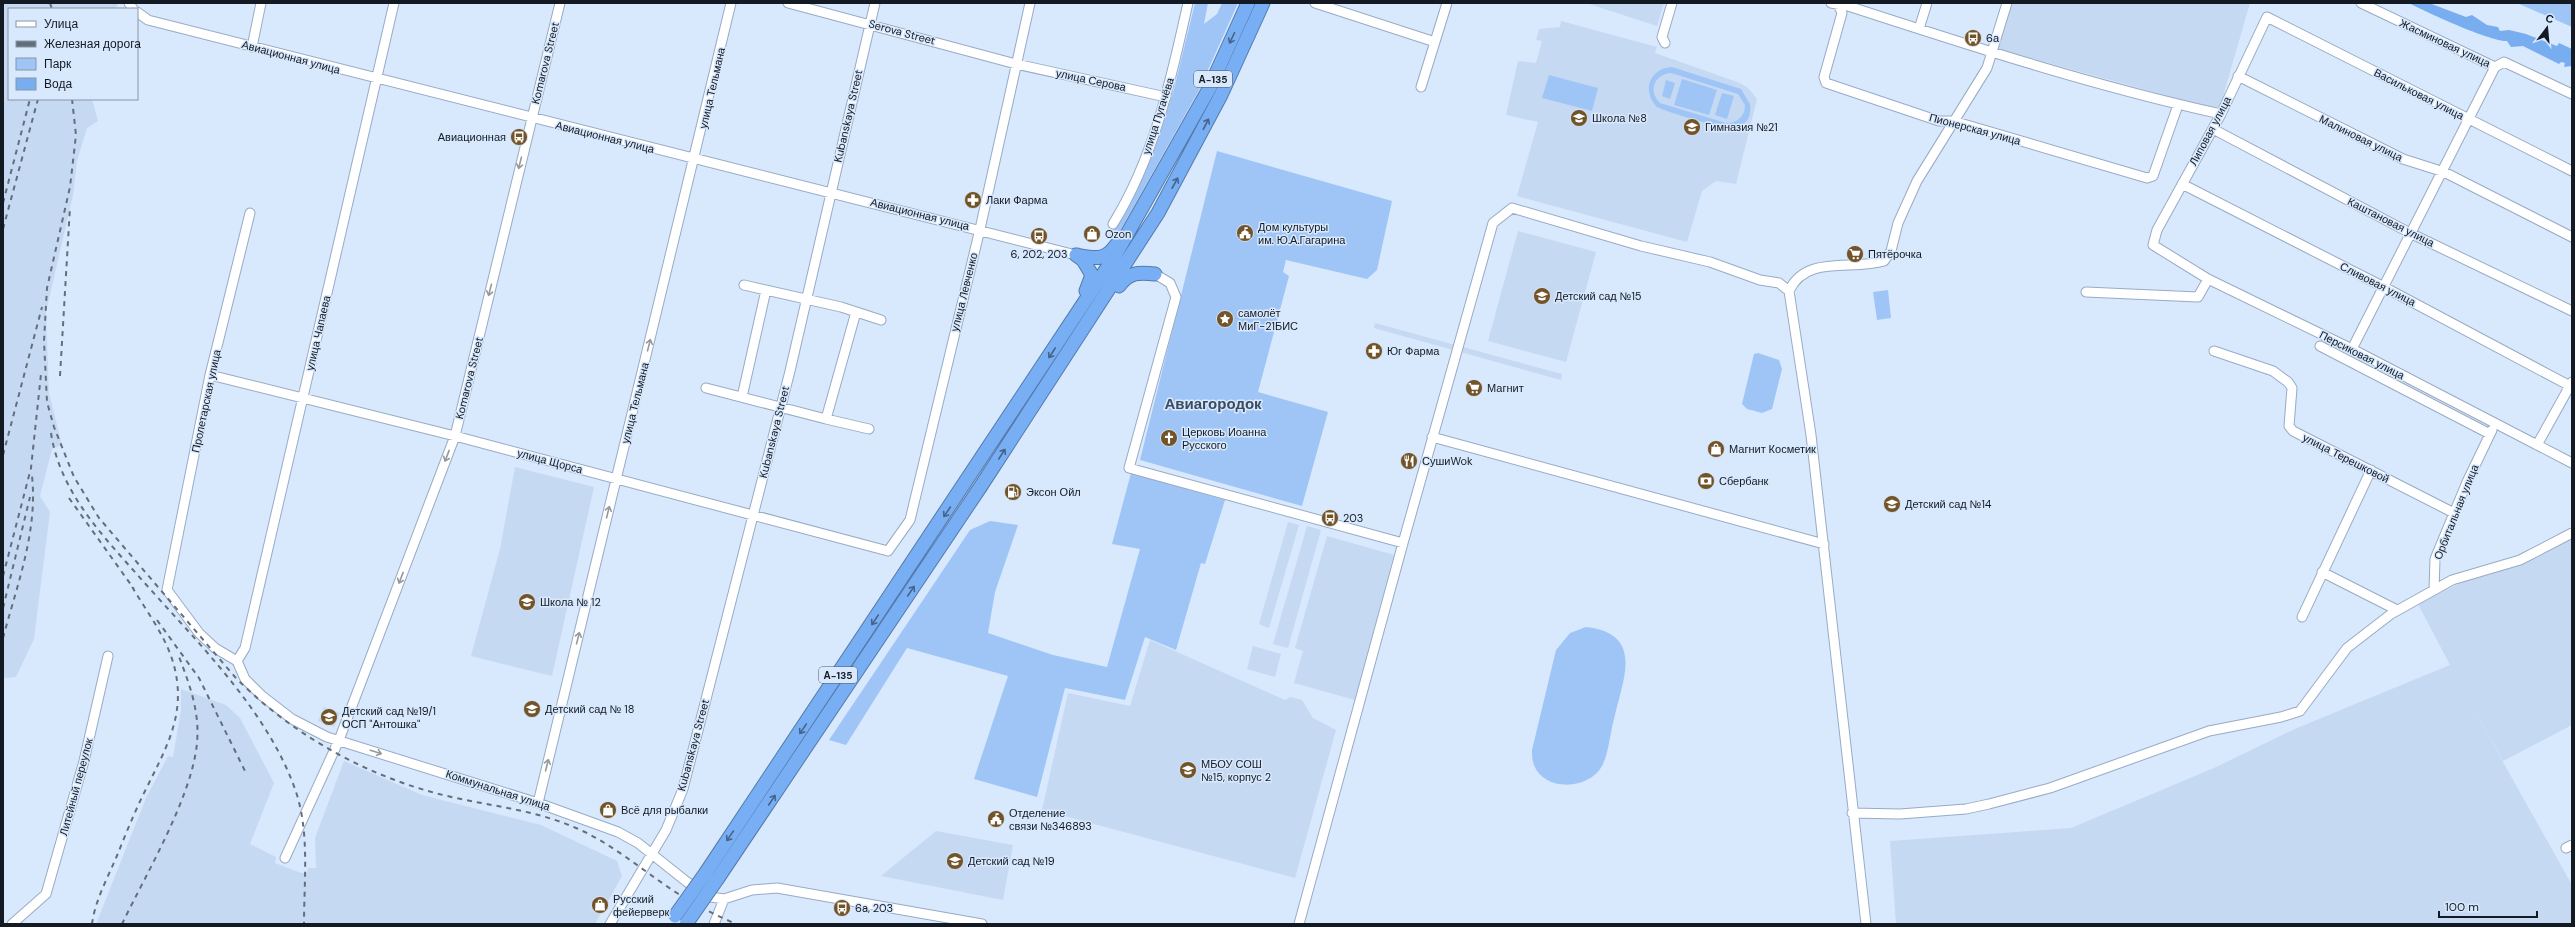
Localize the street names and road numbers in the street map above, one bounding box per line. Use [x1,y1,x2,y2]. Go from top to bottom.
street label: Serova Street [867,16,937,48]
street label: Жасминовая улица [2397,16,2494,71]
street label: Komarova Street [528,21,562,105]
street label: Авиационная улица [240,37,343,77]
street label: улица Тельмана [696,45,728,130]
street label: Васильковая улица [2372,65,2467,123]
street label: улица Серова [1055,66,1128,94]
street label: Kubanskaya Street [831,68,865,164]
road number: А-135 [1194,71,1232,87]
street label: улица Пугачёва [1139,75,1177,156]
street label: Липовая улица [2186,93,2235,168]
street label: Пионерская улица [1928,110,2023,148]
street label: Малиновая улица [2317,112,2406,165]
street label: Авиационная улица [554,118,657,156]
street label: Каштановая улица [2345,194,2438,250]
street label: Авиационная улица [869,195,972,233]
street label: улица Левченко [947,251,981,333]
street label: Сливовая улица [2338,259,2419,310]
street label: улица Чапаева [303,293,334,372]
street label: Персиковая улица [2317,327,2408,383]
street label: Komarova Street [452,336,486,420]
street label: Пролетарская улица [188,347,224,454]
street label: улица Тельмана [618,360,652,445]
street label: Kubanskaya Street [756,384,792,480]
street label: улица Терешковой [2300,430,2392,486]
street label: улица Щорса [516,446,585,477]
street label: Орбитальная улица [2430,461,2482,562]
road number: А-135 [819,667,857,683]
street label: Kubanskaya Street [674,698,712,792]
street label: Литейный переулок [56,736,96,837]
street label: Коммунальная улица [444,767,553,814]

